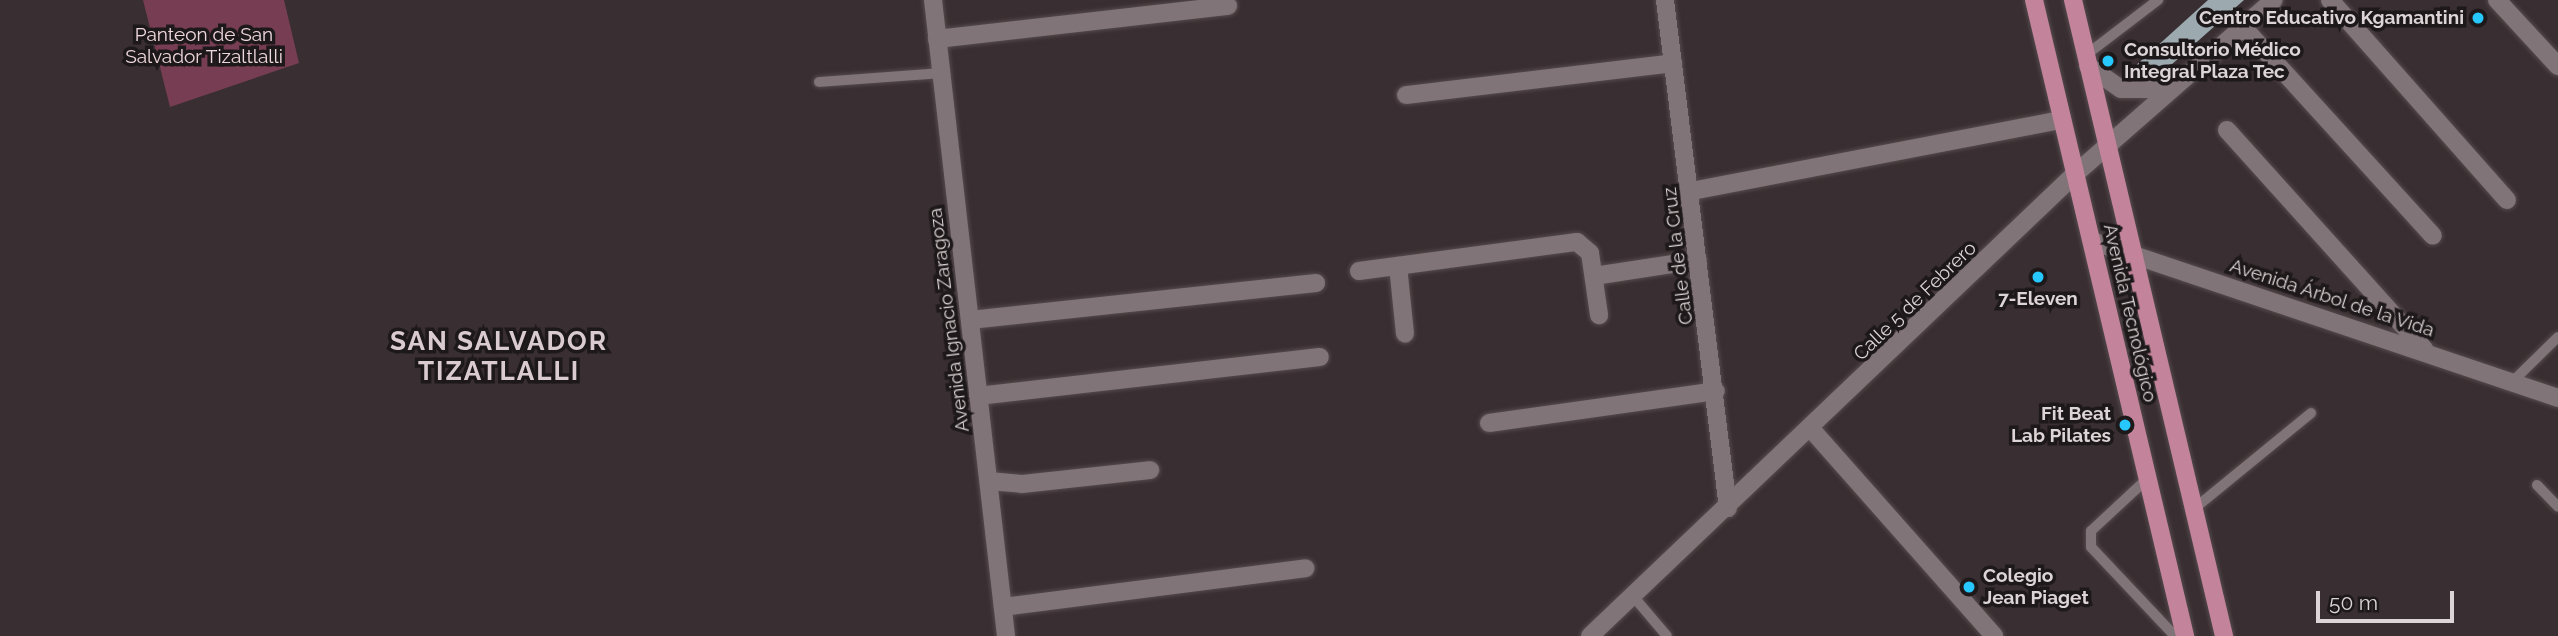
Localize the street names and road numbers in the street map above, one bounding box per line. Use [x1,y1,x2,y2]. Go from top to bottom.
street label: Calle de la Cruz [1658,186,1698,326]
street label: Avenida Ignacio Zaragoza [924,207,974,433]
street label: Avenida Tecnológico [2098,221,2162,405]
street label: Calle 5 de Febrero [1849,237,1981,365]
street label: Avenida Árbol de la Vida [2226,254,2438,342]

